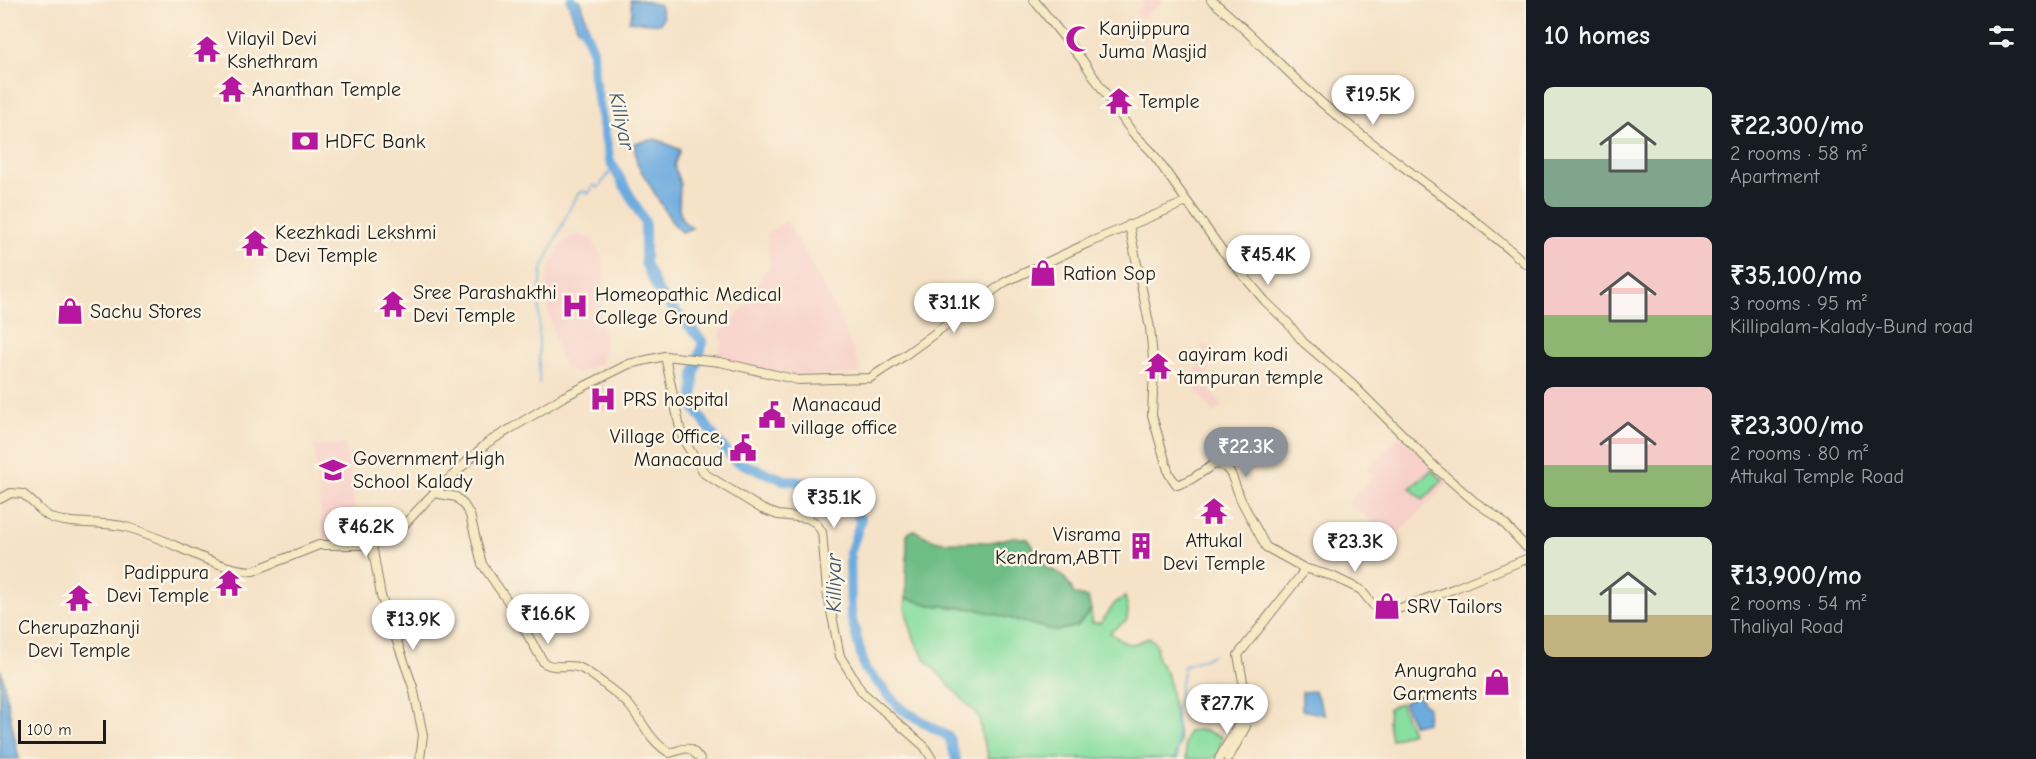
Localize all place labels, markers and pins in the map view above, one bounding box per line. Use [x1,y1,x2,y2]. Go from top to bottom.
place label: Kanjippura Juma Masjid [1099,17,1207,63]
mosque icon: Kanjippura Juma Masjid [1064,24,1094,54]
place label: Vilayil Devi Kshethram [227,27,318,73]
temple icon: Vilayil Devi Kshethram [192,34,222,64]
temple icon: Ananthan Temple [217,74,247,104]
pin: ₹19.5K [1324,75,1422,126]
place label: Ananthan Temple [252,78,401,101]
temple icon: Temple [1104,86,1134,116]
place label: Temple [1139,90,1199,113]
bank icon: HDFC Bank [290,126,320,156]
place label: HDFC Bank [325,130,426,153]
place label: Keezhkadi Lekshmi Devi Temple [275,221,437,267]
temple icon: Keezhkadi Lekshmi Devi Temple [240,228,270,258]
pin: ₹45.4K [1219,235,1317,286]
shop icon: Ration Sop [1028,258,1058,288]
place label: Ration Sop [1063,262,1156,285]
place label: Sree Parashakthi Devi Temple [413,281,557,327]
place label: Homeopathic Medical College Ground [595,283,782,329]
pin: ₹31.1K [905,283,1003,334]
temple icon: Sree Parashakthi Devi Temple [378,289,408,319]
hospital icon: Homeopathic Medical College Ground [560,291,590,321]
shop icon: Sachu Stores [55,296,85,326]
place label: Sachu Stores [90,300,201,323]
place label: aayiram kodi tampuran temple [1177,343,1323,389]
temple icon: aayiram kodi tampuran temple [1143,351,1173,381]
hospital icon: PRS hospital [588,384,618,414]
place label: PRS hospital [623,388,728,411]
place label: Manacaud village office [791,393,897,439]
public building icon: Manacaud village office [757,400,787,430]
place label: Village Office, Manacaud [610,425,723,471]
pin: ₹22.3K [1197,427,1295,478]
public building icon: Village Office, Manacaud [728,433,758,463]
place label: Government High School Kalady [353,447,505,493]
school or university icon: Government High School Kalady [318,455,348,485]
pin: ₹35.1K [785,478,883,529]
temple icon: Attukal Devi Temple [1199,496,1229,526]
pin: ₹46.2K [317,507,415,558]
pin: ₹23.3K [1306,522,1404,573]
place label: Visrama Kendram,ABTT [995,523,1122,569]
place label: Attukal Devi Temple [1163,529,1265,575]
building icon: Visrama Kendram,ABTT [1126,531,1156,561]
place label: Padippura Devi Temple [106,561,209,607]
temple icon: Padippura Devi Temple [214,568,244,598]
temple icon: Cherupazhanji Devi Temple [64,583,94,613]
shop icon: SRV Tailors [1372,591,1402,621]
pin: ₹16.6K [499,594,597,645]
place label: SRV Tailors [1407,595,1502,618]
pin: ₹13.9K [364,600,462,651]
place label: Cherupazhanji Devi Temple [18,616,140,662]
place label: Anugraha Garments [1393,659,1477,705]
shop icon: Anugraha Garments [1482,667,1512,697]
pin: ₹27.7K [1178,684,1276,735]

